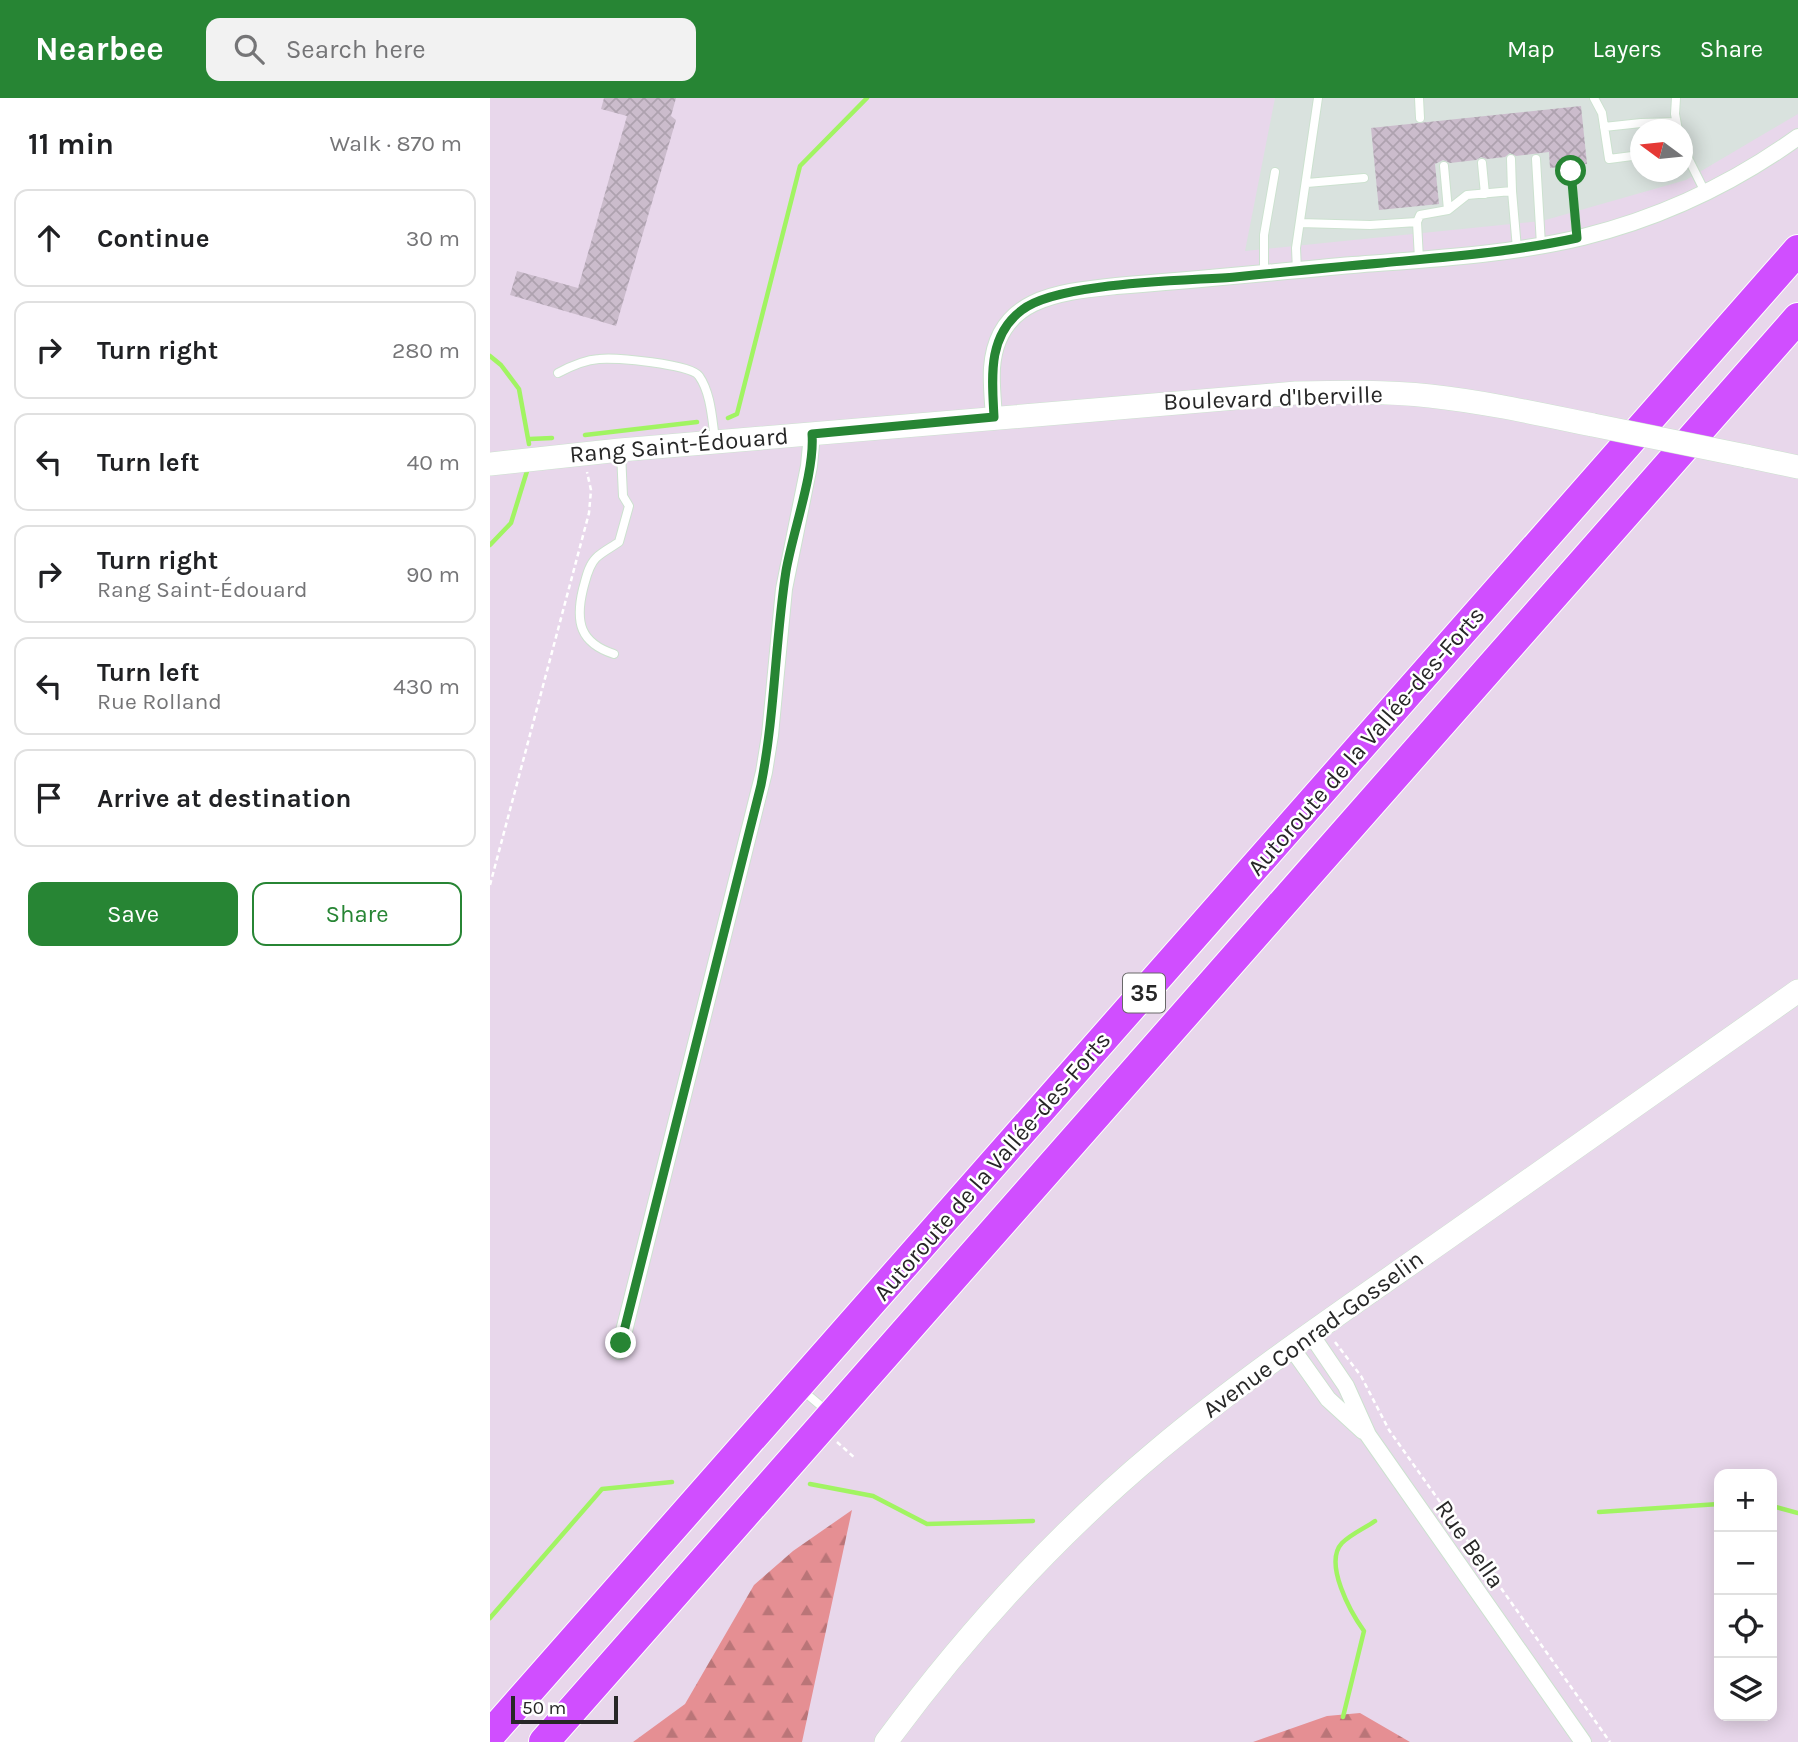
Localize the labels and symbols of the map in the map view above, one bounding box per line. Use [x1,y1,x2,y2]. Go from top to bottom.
north arrow [1630,119,1693,182]
route start [1555,155,1586,186]
street label: Boulevard d'Iberville [1163,380,1383,416]
street label: Rang Saint-Édouard [568,420,790,469]
street label: Autoroute de la Vallée-des-Forts [1242,601,1490,881]
road number: 35 [1123,974,1165,1012]
street label: Autoroute de la Vallée-des-Forts [868,1026,1116,1306]
street label: Avenue Conrad-Gosselin [1197,1245,1429,1423]
route end [605,1327,636,1358]
street label: Rue Bella [1430,1495,1510,1593]
scale bar [511,1693,618,1725]

